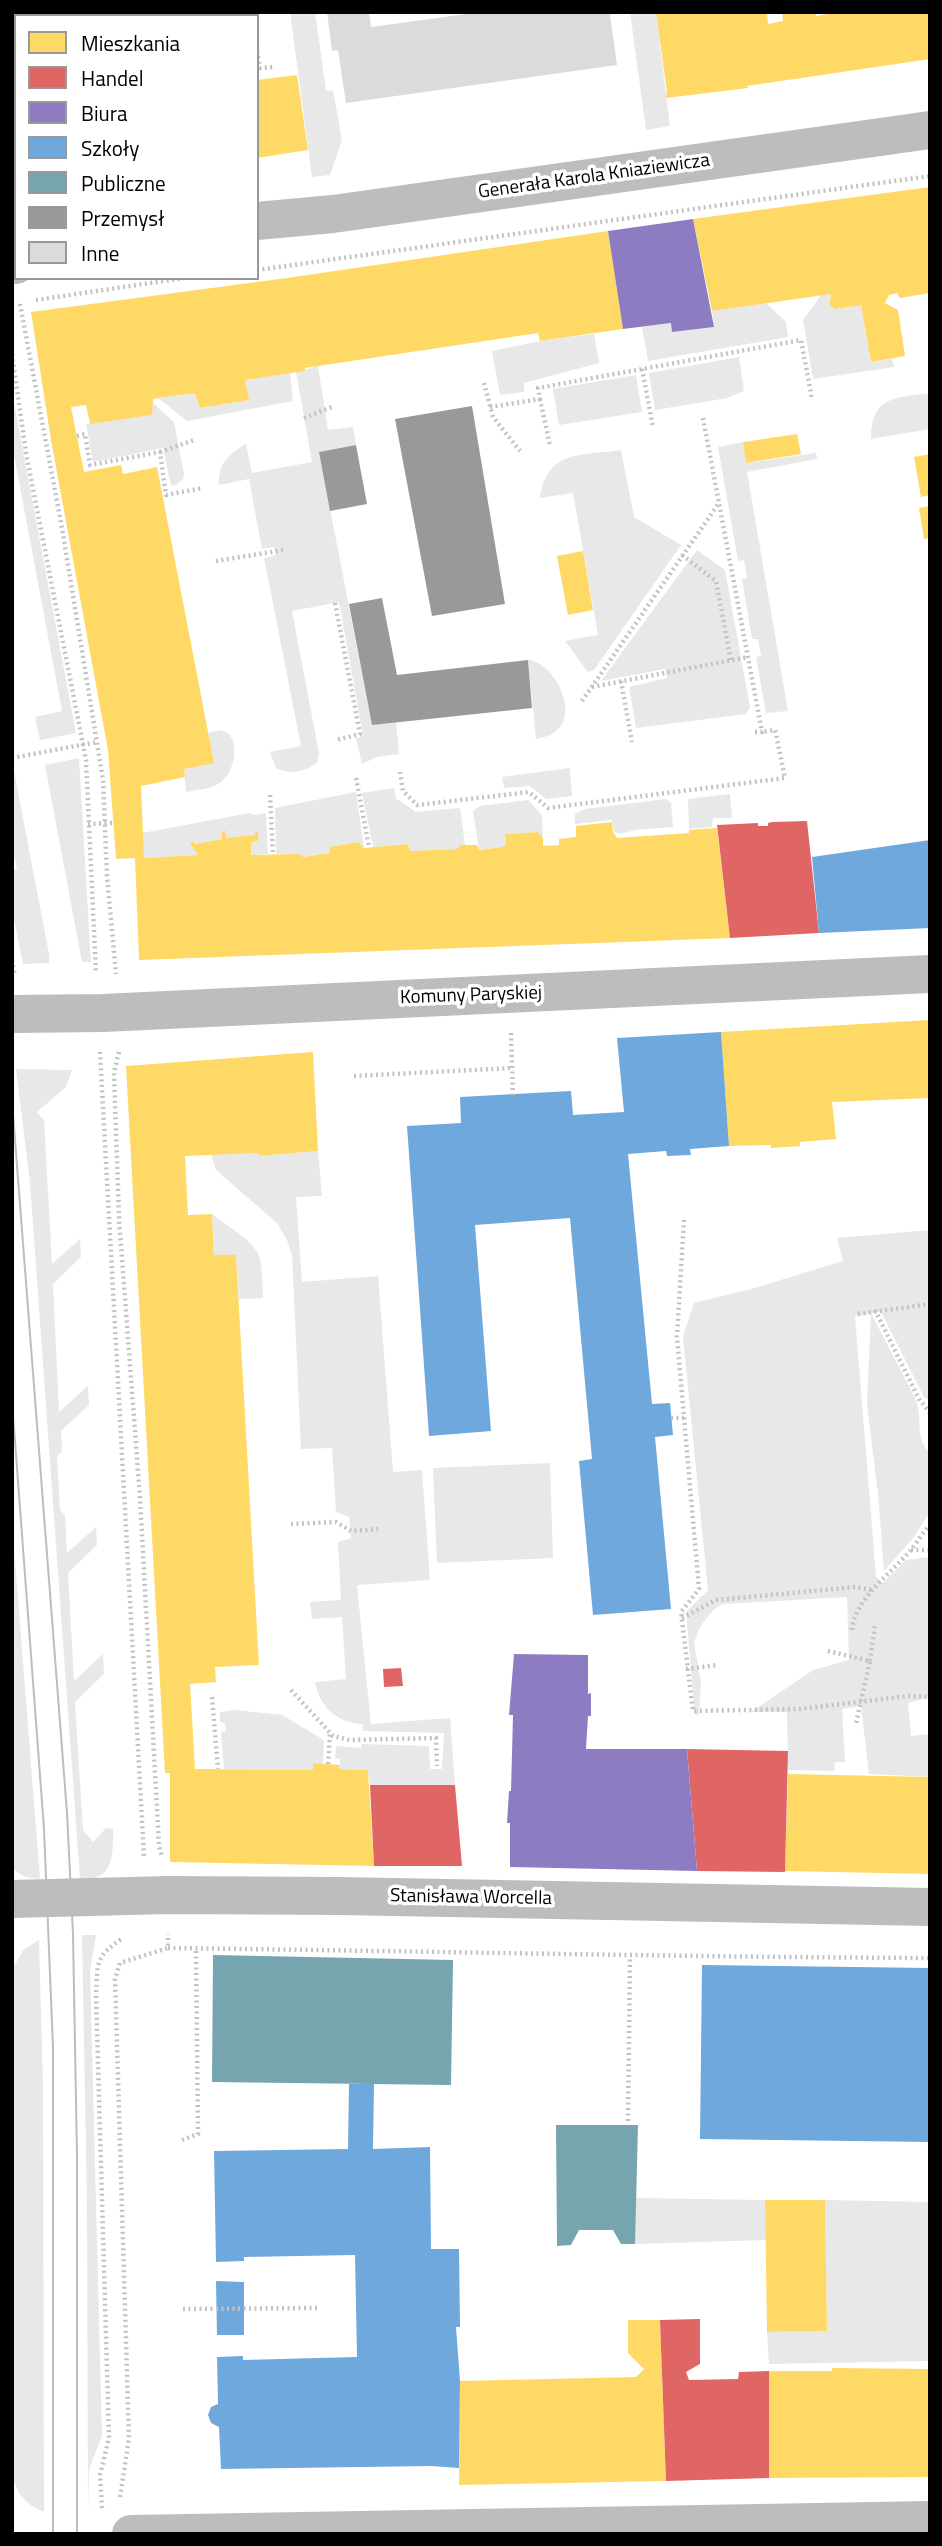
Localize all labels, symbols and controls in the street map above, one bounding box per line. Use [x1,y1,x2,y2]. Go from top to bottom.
legend [14,14,259,280]
text: Mieszkania [81,27,180,59]
text: Handel [81,62,144,94]
text: Biura [81,97,127,129]
text: Szkoły [81,132,139,164]
street label: Generała Karola Kniaziewicza [477,149,711,205]
text: Publiczne [81,167,166,199]
text: Przemysł [81,202,165,234]
text: Inne [81,237,119,269]
street label: Komuny Paryskiej [400,982,542,1010]
street label: Stanisława Worcella [390,1885,552,1911]

